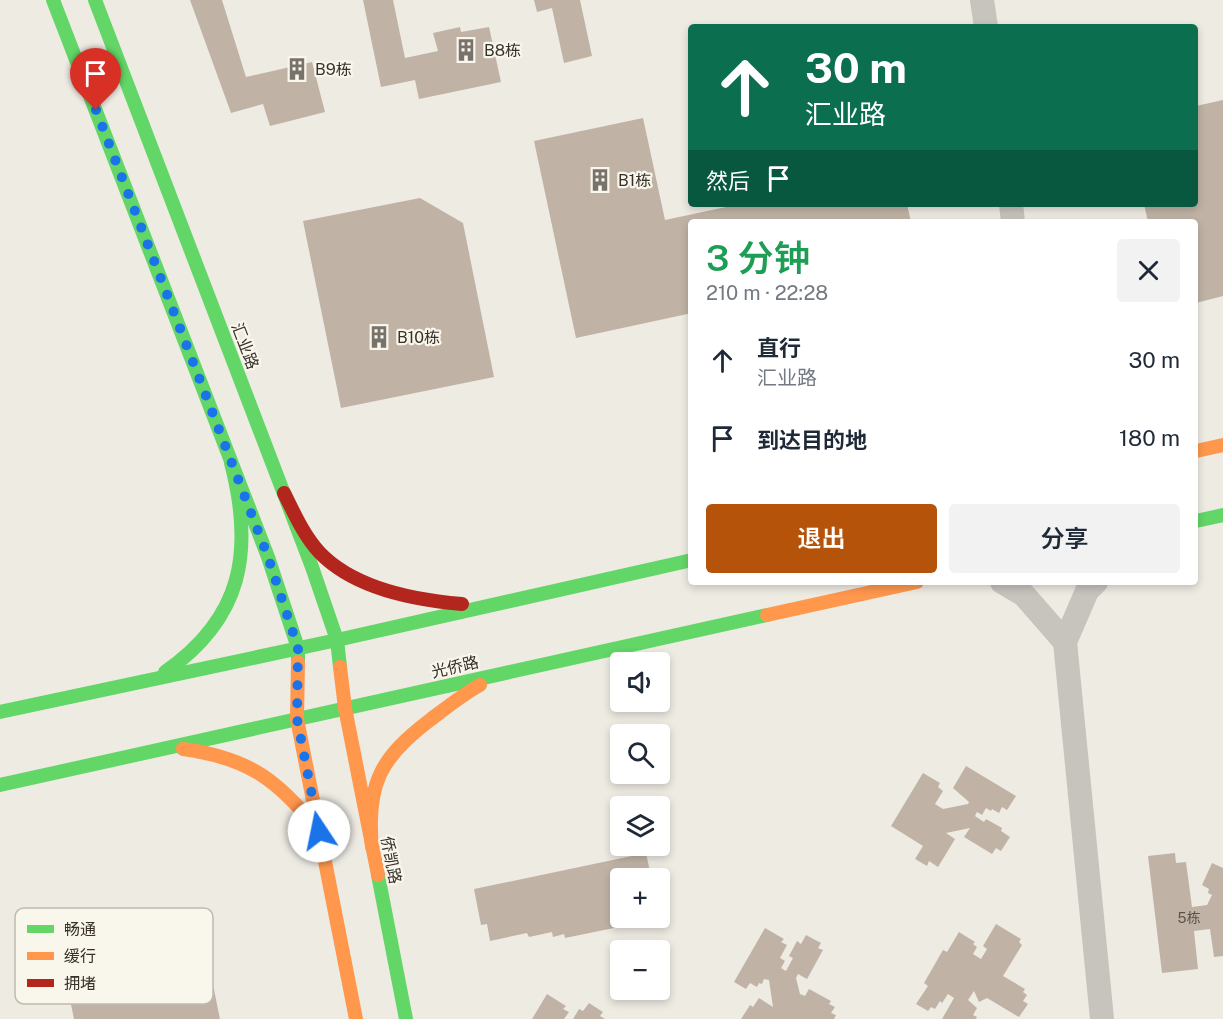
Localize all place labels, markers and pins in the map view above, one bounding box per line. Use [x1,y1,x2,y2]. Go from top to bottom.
building icon: B8栋 [453,37,479,63]
place label: B8栋 [484,41,521,60]
pin [70,48,121,110]
building icon: B9栋 [284,56,310,82]
place label: B9栋 [315,60,352,79]
building icon: B1栋 [587,167,613,193]
place label: B1栋 [618,171,651,190]
building icon: B10栋 [366,324,392,350]
place label: B10栋 [397,328,440,347]

